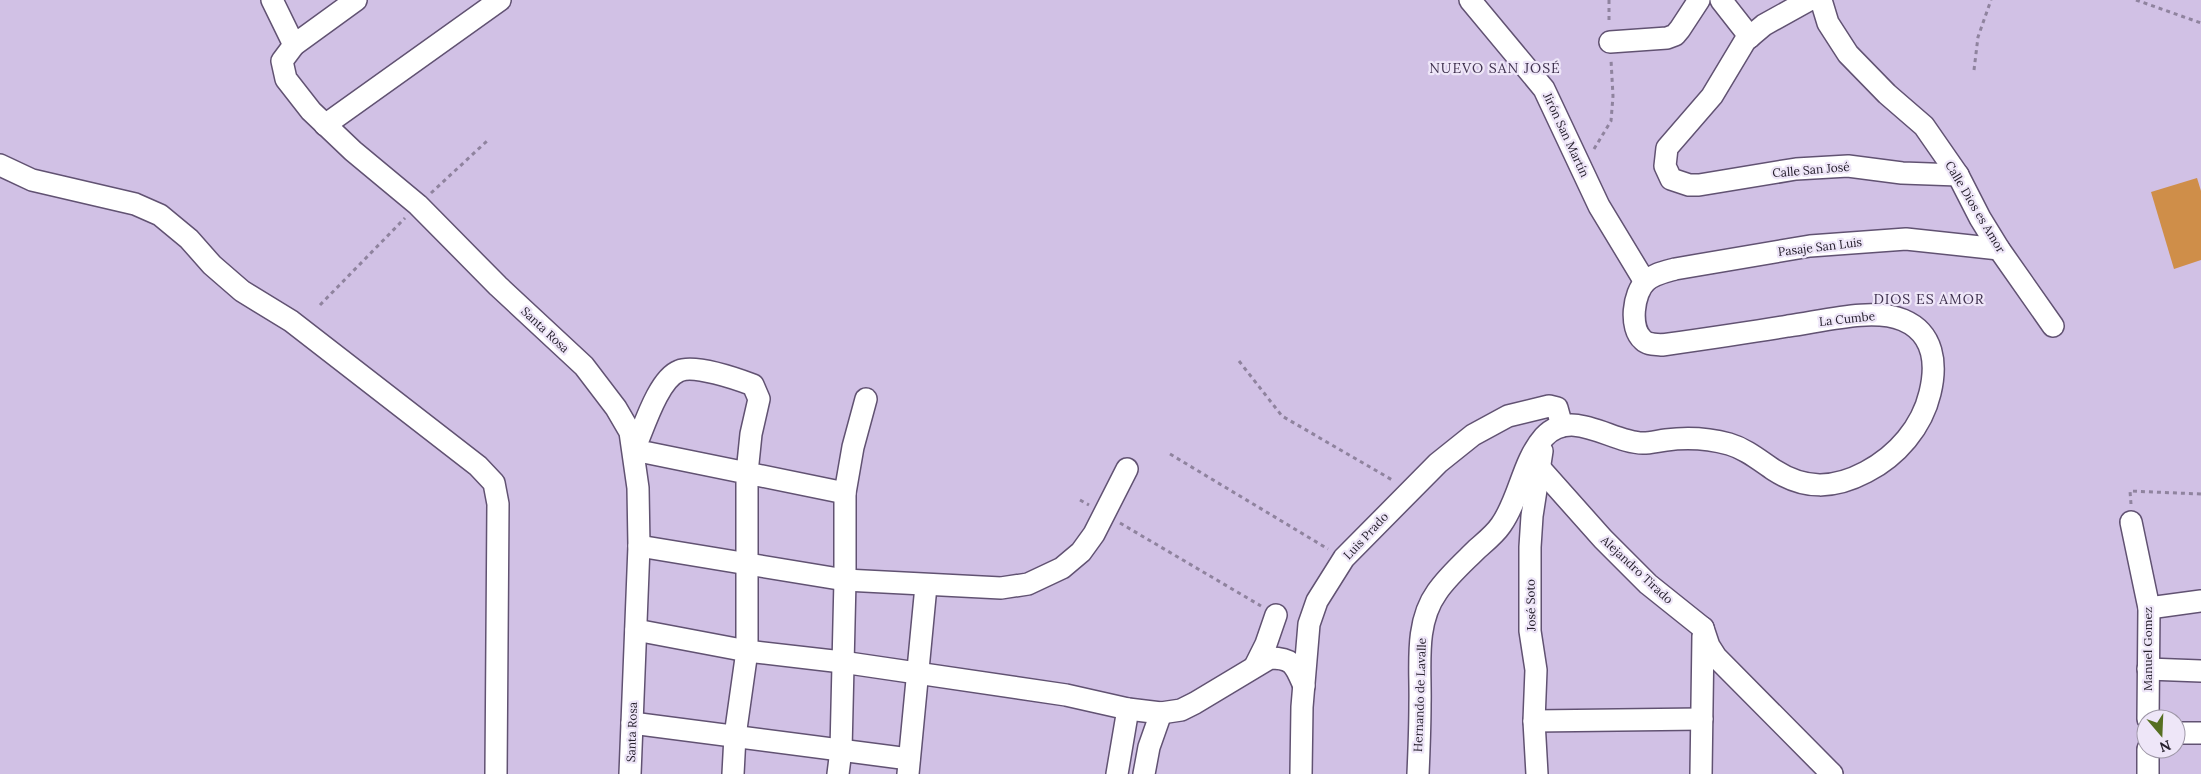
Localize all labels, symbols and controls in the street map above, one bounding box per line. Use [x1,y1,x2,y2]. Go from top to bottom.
district label: NUEVO SAN JOSÉ [1429,59,1561,77]
street label: Jirón San Martín [1540,89,1593,179]
street label: Calle Dios es Amor [1942,158,2009,256]
street label: Calle San José [1772,159,1851,180]
street label: Pasaje San Luis [1777,234,1863,259]
district label: DIOS ES AMOR [1873,290,1985,308]
street label: Santa Rosa [518,304,573,356]
street label: La Cumbe [1818,308,1876,329]
street label: Luis Prado [1340,509,1391,562]
street label: Alejandro Tirado [1598,532,1676,607]
street label: José Soto [1523,579,1538,632]
street label: Manuel Gomez [2140,607,2155,691]
street label: Hernando de Lavalle [1410,637,1429,752]
street label: Santa Rosa [623,702,640,762]
north arrow [2136,709,2186,759]
text: N [2157,736,2173,757]

